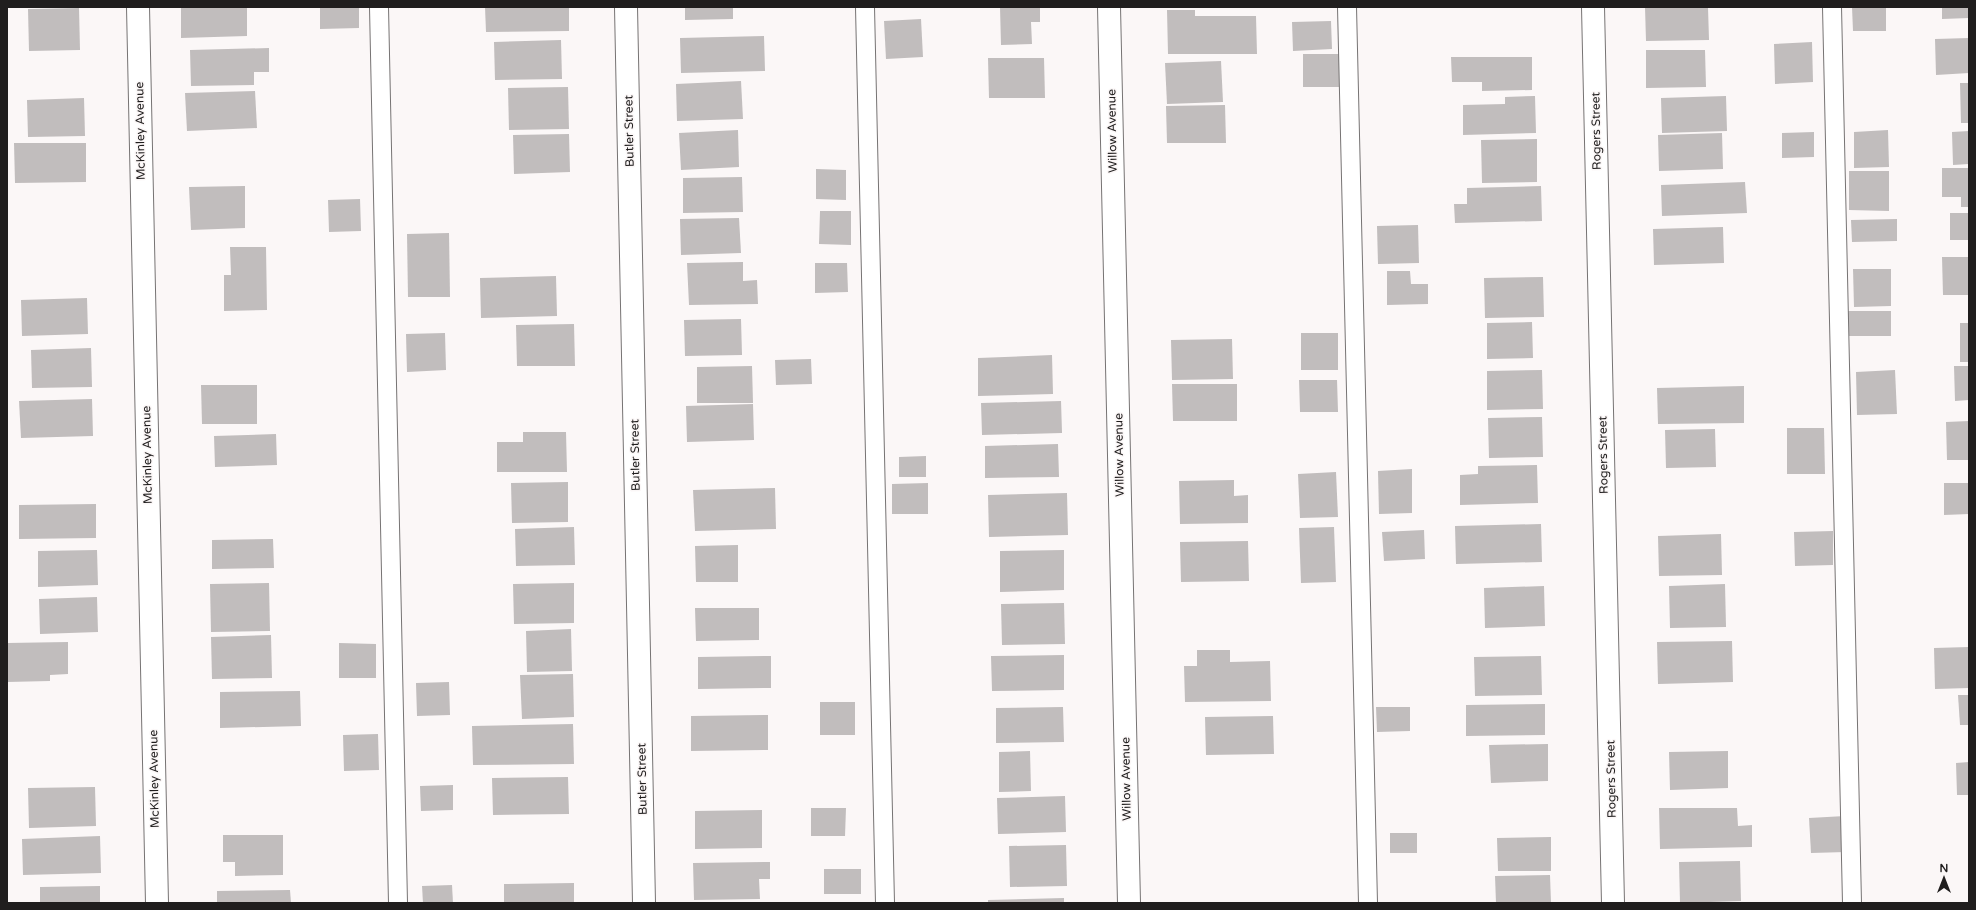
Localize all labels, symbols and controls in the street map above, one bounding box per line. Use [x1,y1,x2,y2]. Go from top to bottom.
street label: McKinley Avenue [132,81,148,180]
street label: Willow Avenue [1104,89,1120,173]
street label: Rogers Street [1588,91,1604,170]
street label: Butler Street [621,95,637,167]
street label: McKinley Avenue [139,405,155,504]
street label: Willow Avenue [1111,413,1127,497]
street label: Rogers Street [1595,415,1611,494]
street label: Butler Street [627,419,643,491]
street label: McKinley Avenue [146,729,162,828]
street label: Willow Avenue [1118,737,1134,821]
street label: Rogers Street [1603,739,1619,818]
street label: Butler Street [634,743,650,815]
north arrow [1924,858,1964,898]
text: N [1940,862,1948,875]

